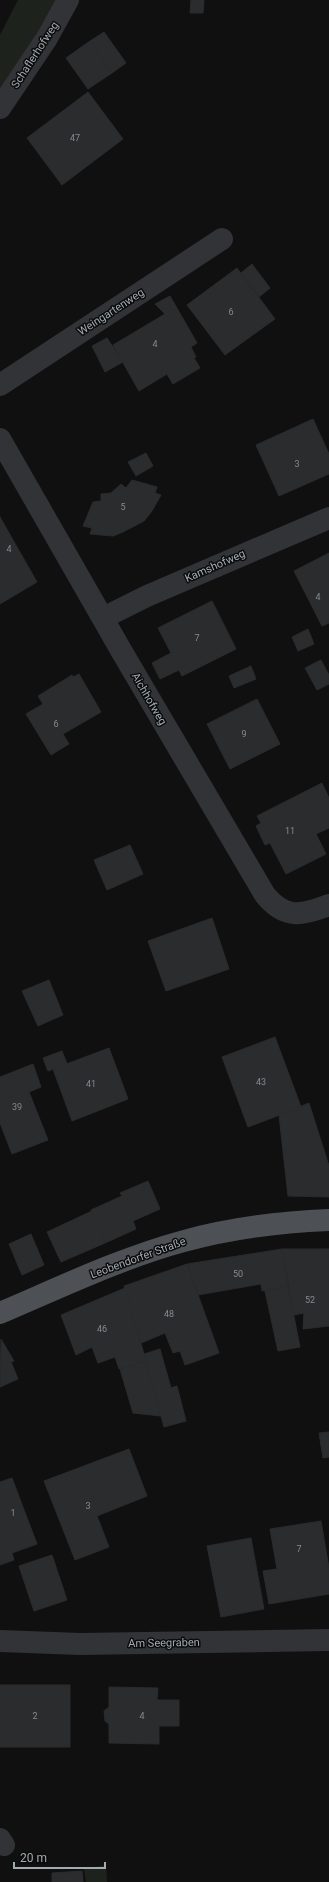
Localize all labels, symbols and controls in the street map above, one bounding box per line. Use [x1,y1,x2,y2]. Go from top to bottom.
street label: Schaflerhofweg [9,19,61,91]
house number: 47 [70,133,80,143]
street label: Weingartenweg [76,286,146,338]
house number: 6 [228,307,234,317]
house number: 4 [152,339,158,349]
house number: 3 [294,459,300,469]
house number: 5 [120,502,126,512]
house number: 4 [6,544,12,554]
street label: Kamshofweg [183,547,247,585]
house number: 4 [315,592,321,602]
house number: 7 [194,633,200,643]
street label: Aichhofweg [129,671,169,727]
house number: 6 [53,719,59,729]
house number: 9 [241,729,247,739]
house number: 11 [285,826,295,836]
house number: 43 [256,1077,266,1087]
house number: 41 [86,1079,96,1089]
house number: 39 [12,1102,22,1112]
street label: Leobendorfer Straße [89,1235,188,1281]
house number: 50 [233,1269,243,1279]
house number: 52 [305,1295,315,1305]
house number: 48 [164,1309,174,1319]
house number: 46 [97,1324,107,1334]
house number: 3 [85,1501,91,1511]
house number: 1 [10,1508,16,1518]
house number: 7 [296,1544,302,1554]
street label: Am Seegraben [128,1636,200,1650]
house number: 2 [32,1711,38,1721]
house number: 4 [139,1711,145,1721]
scale bar [14,1844,105,1870]
text: 20 m [20,1851,47,1865]

